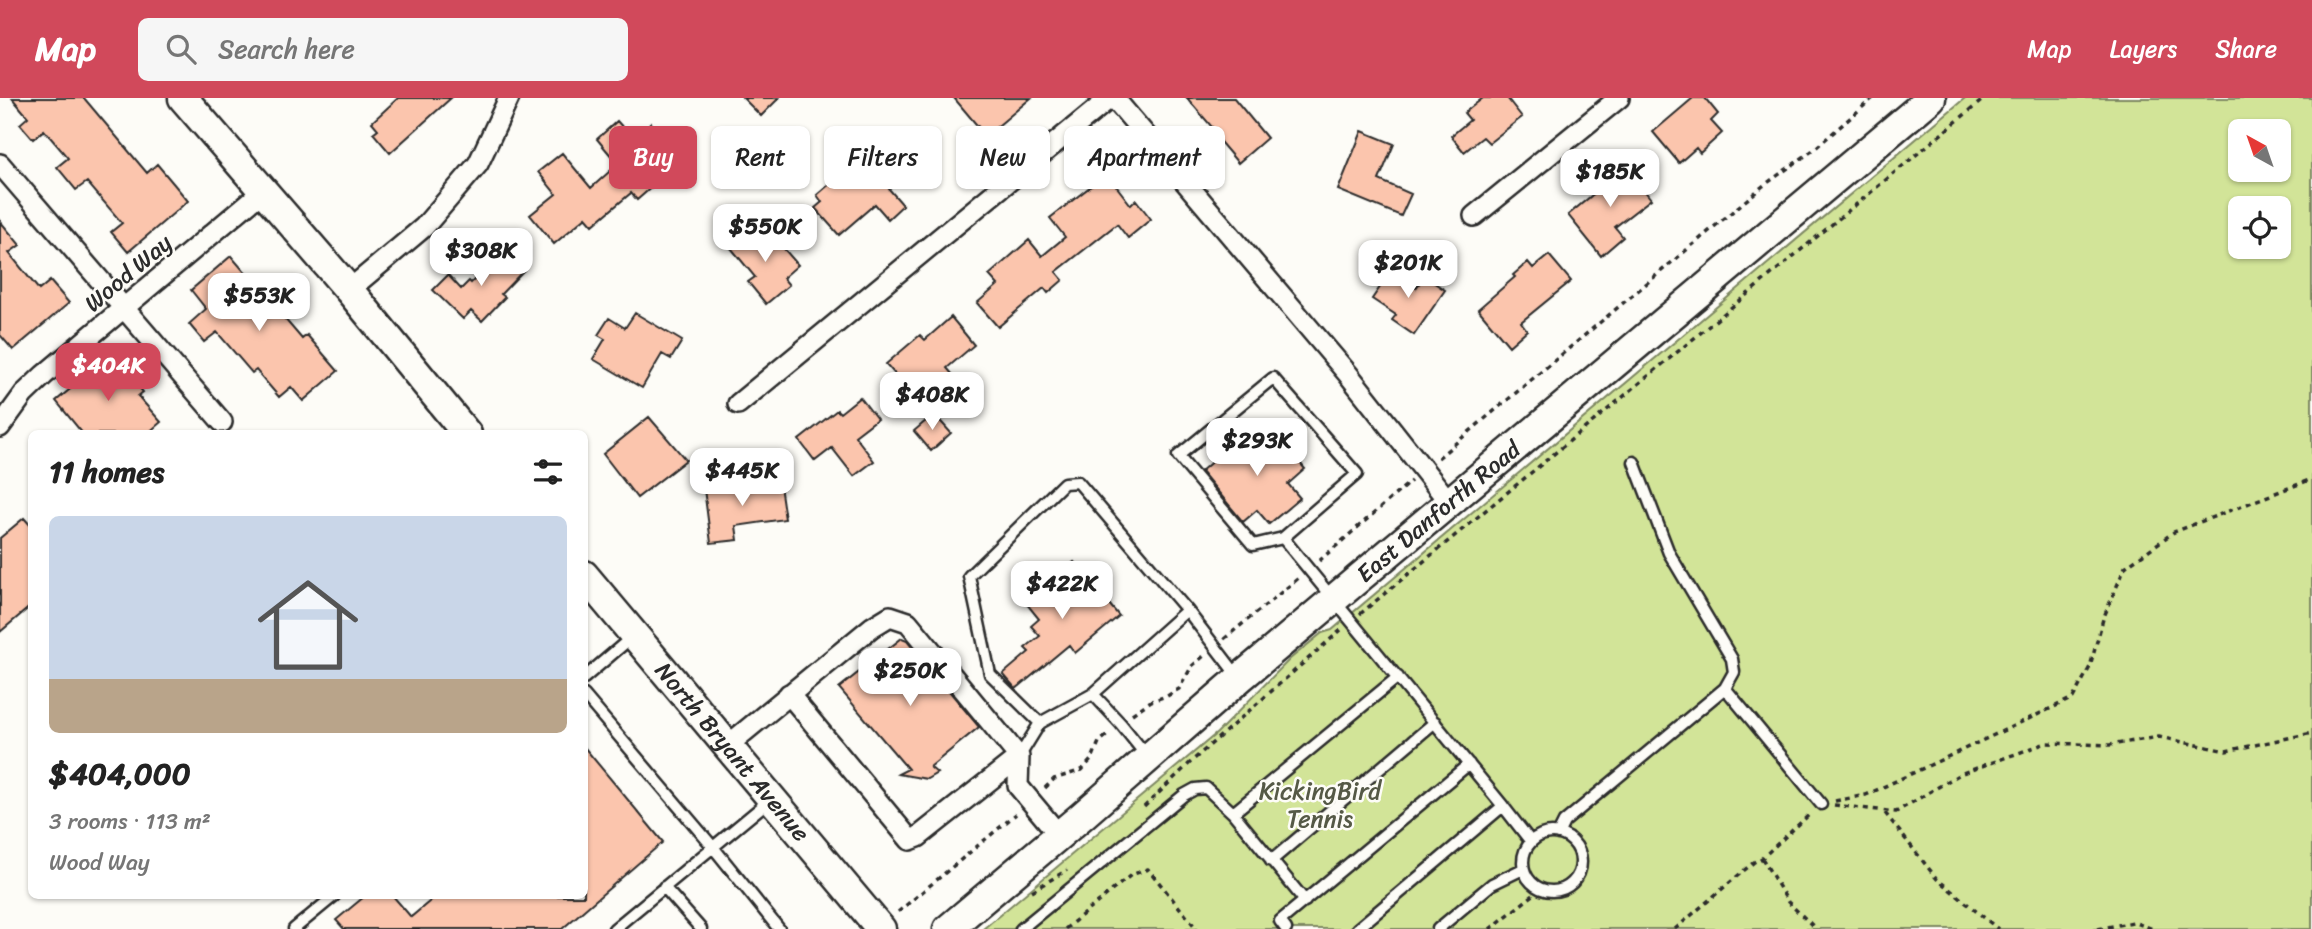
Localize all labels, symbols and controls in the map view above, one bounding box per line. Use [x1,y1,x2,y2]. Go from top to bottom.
search box [138,18,628,81]
text: Map [35,20,96,78]
text: Search here [218,26,355,72]
text: Map [2027,28,2072,70]
text: Layers [2110,28,2177,70]
text: Share [2215,28,2277,70]
icon: search [162,30,200,68]
north arrow [2228,119,2291,182]
map controls [2228,119,2291,259]
chip: Buy [609,126,697,189]
chip: Rent [711,126,810,189]
chip: Filters [824,126,942,189]
chip: New [956,126,1050,189]
chip: Apartment [1064,126,1225,189]
pin: $185K [1561,150,1659,209]
text: $185K [1576,151,1644,192]
button: locate [2228,196,2291,259]
pin: $550K [716,204,814,264]
text: $550K [729,206,801,247]
street label: Wood Way [74,223,182,323]
pin: $308K [432,228,530,288]
text: $308K [446,230,516,271]
pin: $201K [1359,240,1457,300]
text: $201K [1374,242,1442,283]
pin: $553K [210,274,308,333]
text: $553K [224,275,294,316]
pin: $404K [59,344,157,403]
text: $404K [72,345,144,386]
pin: $408K [883,372,981,432]
text: $408K [896,374,968,415]
pin: $293K [1208,418,1306,478]
text: $293K [1222,420,1292,461]
street label: East Danforth Road [1346,429,1531,594]
text: 11 homes [49,445,164,499]
pin: $445K [693,448,791,508]
text: $445K [706,450,778,491]
icon: filters [529,453,567,491]
pin: $422K [1013,561,1111,621]
icon: home [245,562,371,688]
text: $422K [1027,563,1097,604]
pin: $250K [861,648,959,708]
text: $250K [874,650,946,691]
street label: North Bryant Avenue [644,652,821,852]
text: $404,000 [49,747,191,801]
park label: KickingBird Tennis [1259,770,1382,840]
text: 3 rooms · 113 m² [49,801,211,842]
text: Wood Way [49,842,150,883]

